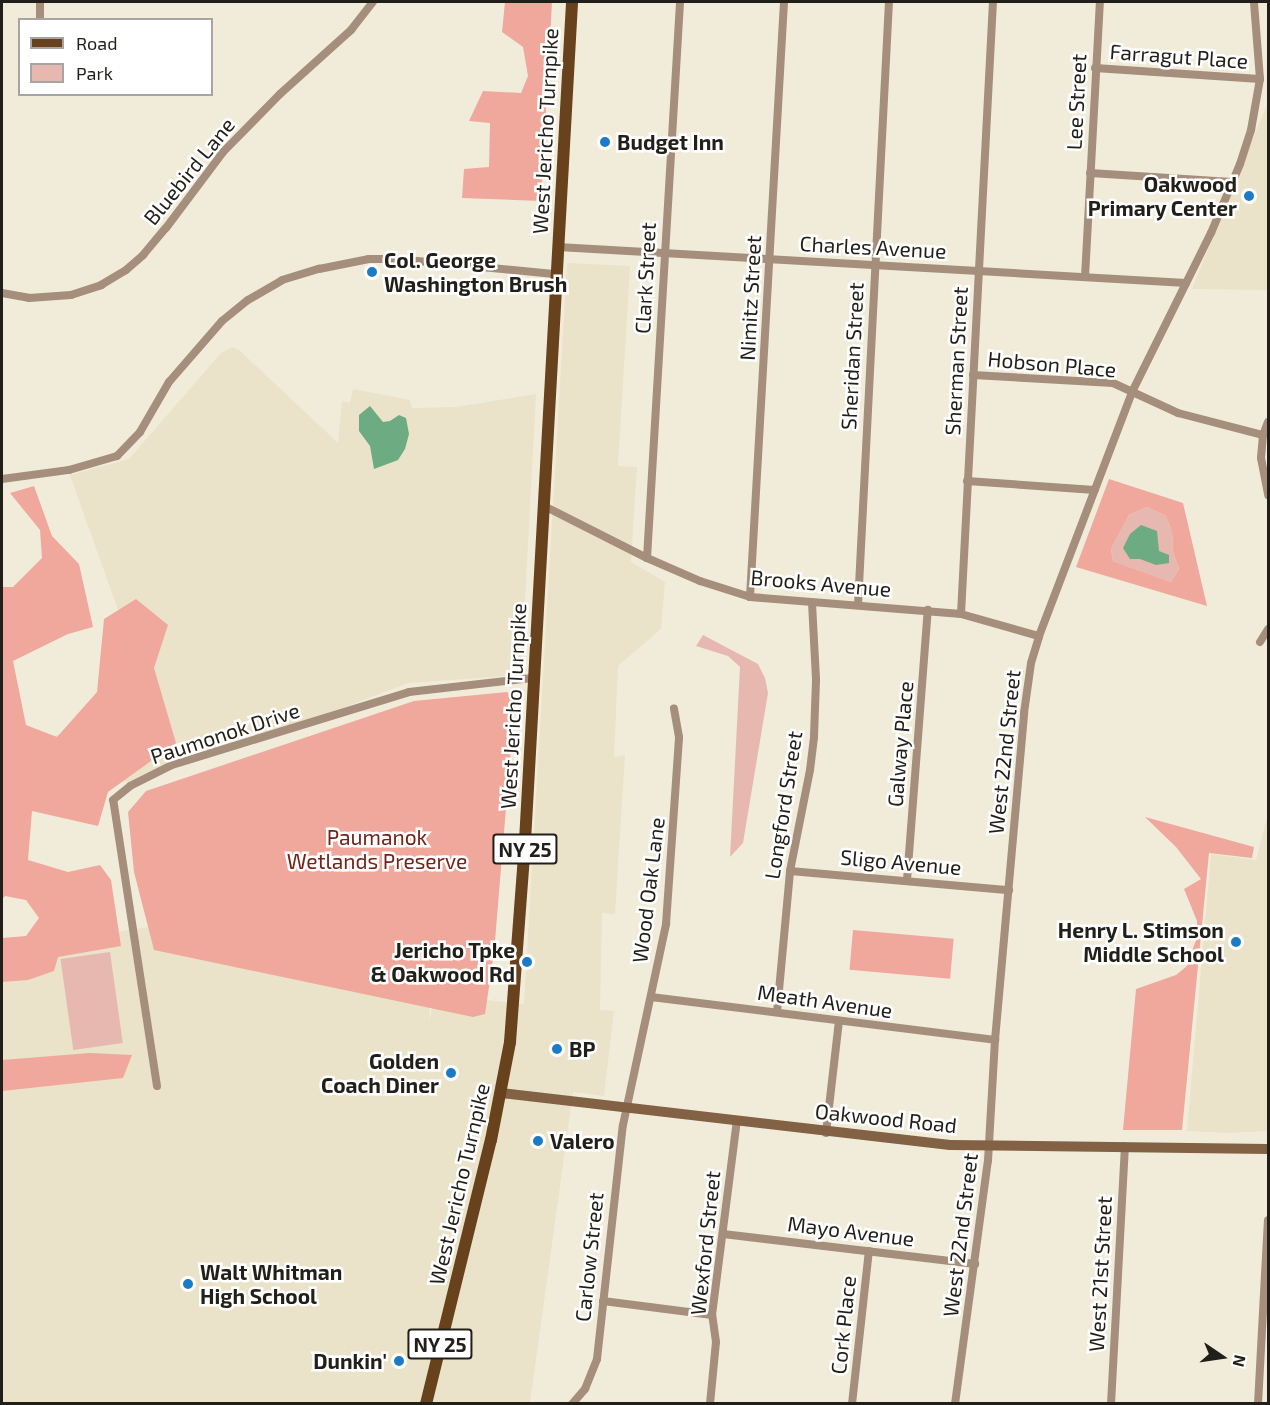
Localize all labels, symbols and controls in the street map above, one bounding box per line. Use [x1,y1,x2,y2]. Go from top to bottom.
legend [18,18,213,96]
street label: West Jericho Turnpike [527,27,563,235]
text: Road [76,32,117,54]
street label: Farragut Place [1109,39,1249,73]
street label: Lee Street [1061,53,1091,151]
text: Park [76,62,113,84]
street label: Bluebird Lane [138,112,240,230]
place label: Budget Inn [617,129,724,155]
marker: Budget Inn [598,135,612,149]
place label: Oakwood Primary Center [1087,171,1237,221]
marker: Oakwood Primary Center [1242,189,1256,203]
street label: Clark Street [629,221,661,335]
street label: Charles Avenue [799,231,947,263]
street label: Nimitz Street [734,235,766,361]
place label: Col. George Washington Brush [384,247,567,297]
marker: Col. George Washington Brush [365,265,379,279]
street label: Sheridan Street [836,282,868,430]
street label: Sherman Street [940,286,972,436]
street label: Hobson Place [987,346,1117,382]
street label: Brooks Avenue [749,564,893,602]
street label: West Jericho Turnpike [495,602,531,810]
street label: West 22nd Street [983,669,1025,835]
street label: Galway Place [882,680,918,808]
street label: Paumonok Drive [147,697,303,769]
street label: Longford Street [759,729,807,881]
street label: Wood Oak Lane [627,816,669,964]
park label: Paumanok Wetlands Preserve [287,824,467,874]
road number: NY 25 [492,832,558,866]
street label: Sligo Avenue [839,844,963,880]
place label: Henry L. Stimson Middle School [1057,917,1224,967]
marker: Henry L. Stimson Middle School [1229,935,1243,949]
place label: Jericho Tpke & Oakwood Rd [371,937,515,987]
marker: Jericho Tpke & Oakwood Rd [520,955,534,969]
street label: Meath Avenue [756,979,894,1023]
place label: BP [569,1036,595,1062]
marker: BP [550,1042,564,1056]
place label: Golden Coach Diner [321,1048,439,1098]
marker: Golden Coach Diner [444,1066,458,1080]
street label: West Jericho Turnpike [423,1080,495,1288]
street label: Oakwood Road [814,1098,958,1138]
place label: Valero [550,1128,615,1154]
marker: Valero [531,1134,545,1148]
street label: West 22nd Street [937,1152,983,1318]
street label: Wexford Street [685,1170,725,1316]
street label: Carlow Street [570,1191,608,1323]
street label: West 21st Street [1083,1195,1117,1353]
street label: Mayo Avenue [786,1211,916,1251]
place label: Walt Whitman High School [200,1259,343,1309]
street label: Cork Place [825,1274,861,1376]
marker: Walt Whitman High School [181,1277,195,1291]
road number: NY 25 [407,1327,473,1361]
north arrow [1192,1327,1252,1387]
place label: Dunkin' [313,1348,387,1374]
text: N [1229,1353,1251,1369]
marker: Dunkin' [392,1354,406,1368]

